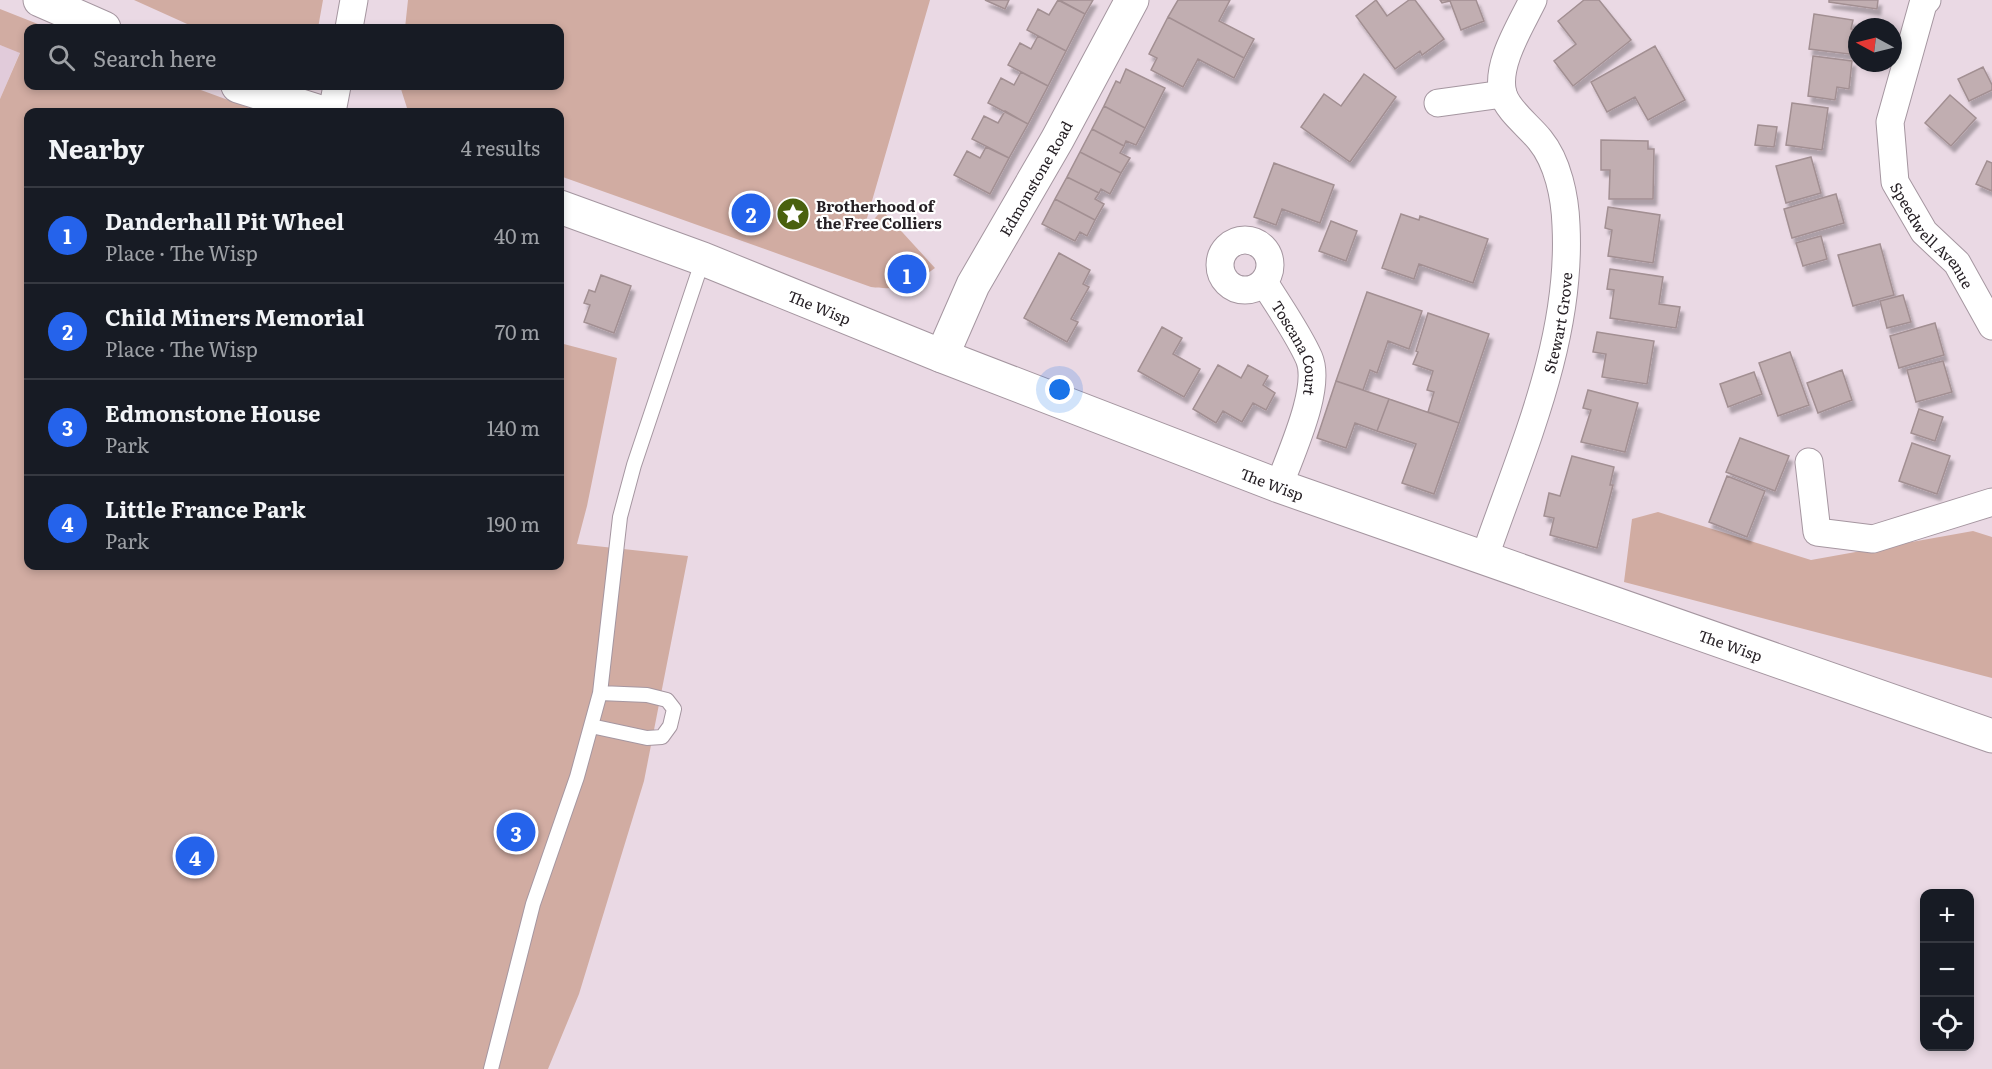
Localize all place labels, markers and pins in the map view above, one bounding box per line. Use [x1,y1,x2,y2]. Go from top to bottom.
pin: 2 [732,190,771,236]
place label: Brotherhood of the Free Colliers [816,194,942,234]
place icon: Brotherhood of the Free Colliers [775,196,811,232]
pin: 1 [888,252,926,296]
pin: 3 [496,810,536,854]
pin: 4 [176,834,214,878]

